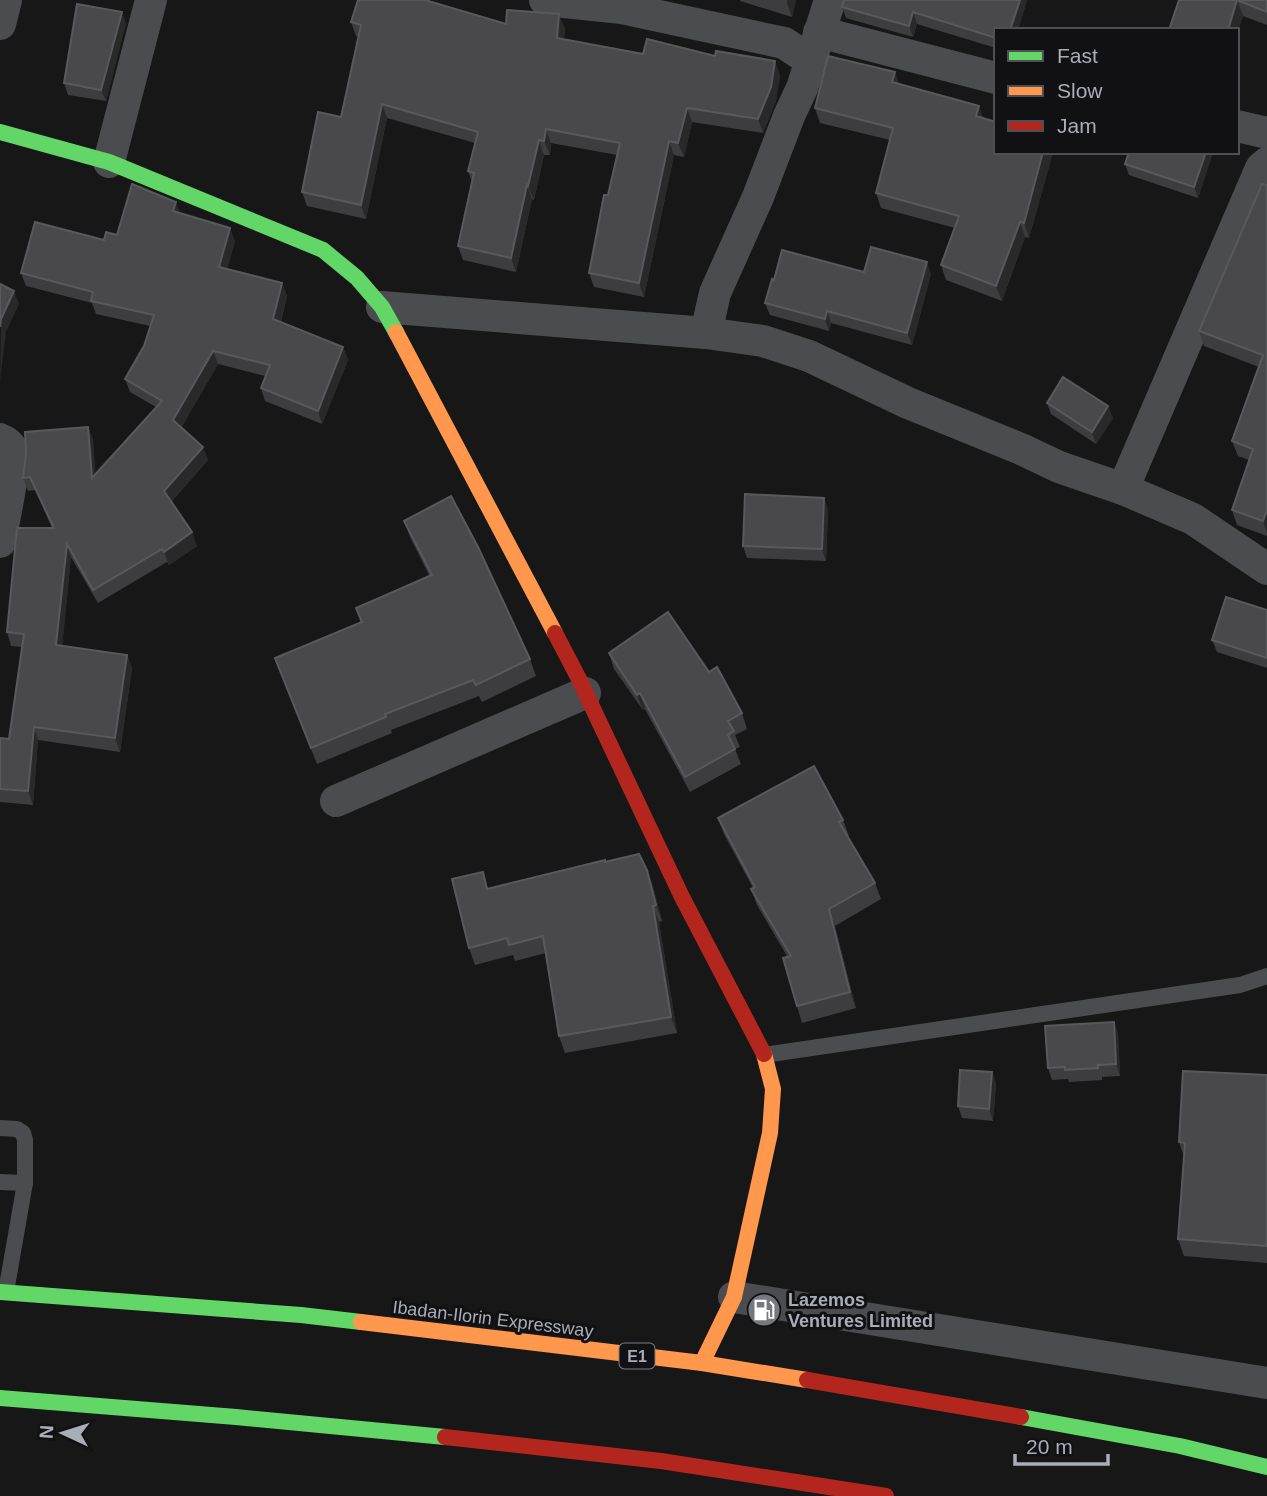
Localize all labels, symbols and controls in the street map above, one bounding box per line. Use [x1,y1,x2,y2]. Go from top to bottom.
legend [994,28,1239,154]
text: Fast [1057,44,1098,67]
text: Slow [1057,79,1103,102]
text: Jam [1057,114,1097,137]
place label: Lazemos Ventures Limited [788,1290,933,1331]
fuel station icon: Lazemos Ventures Limited [745,1291,783,1329]
street label: Ibadan-Ilorin Expressway [391,1297,595,1341]
road number: E1 [620,1344,654,1368]
north arrow [28,1398,98,1468]
scale bar [1015,1422,1108,1466]
text: N [36,1424,57,1439]
text: 20 m [1026,1435,1073,1458]

